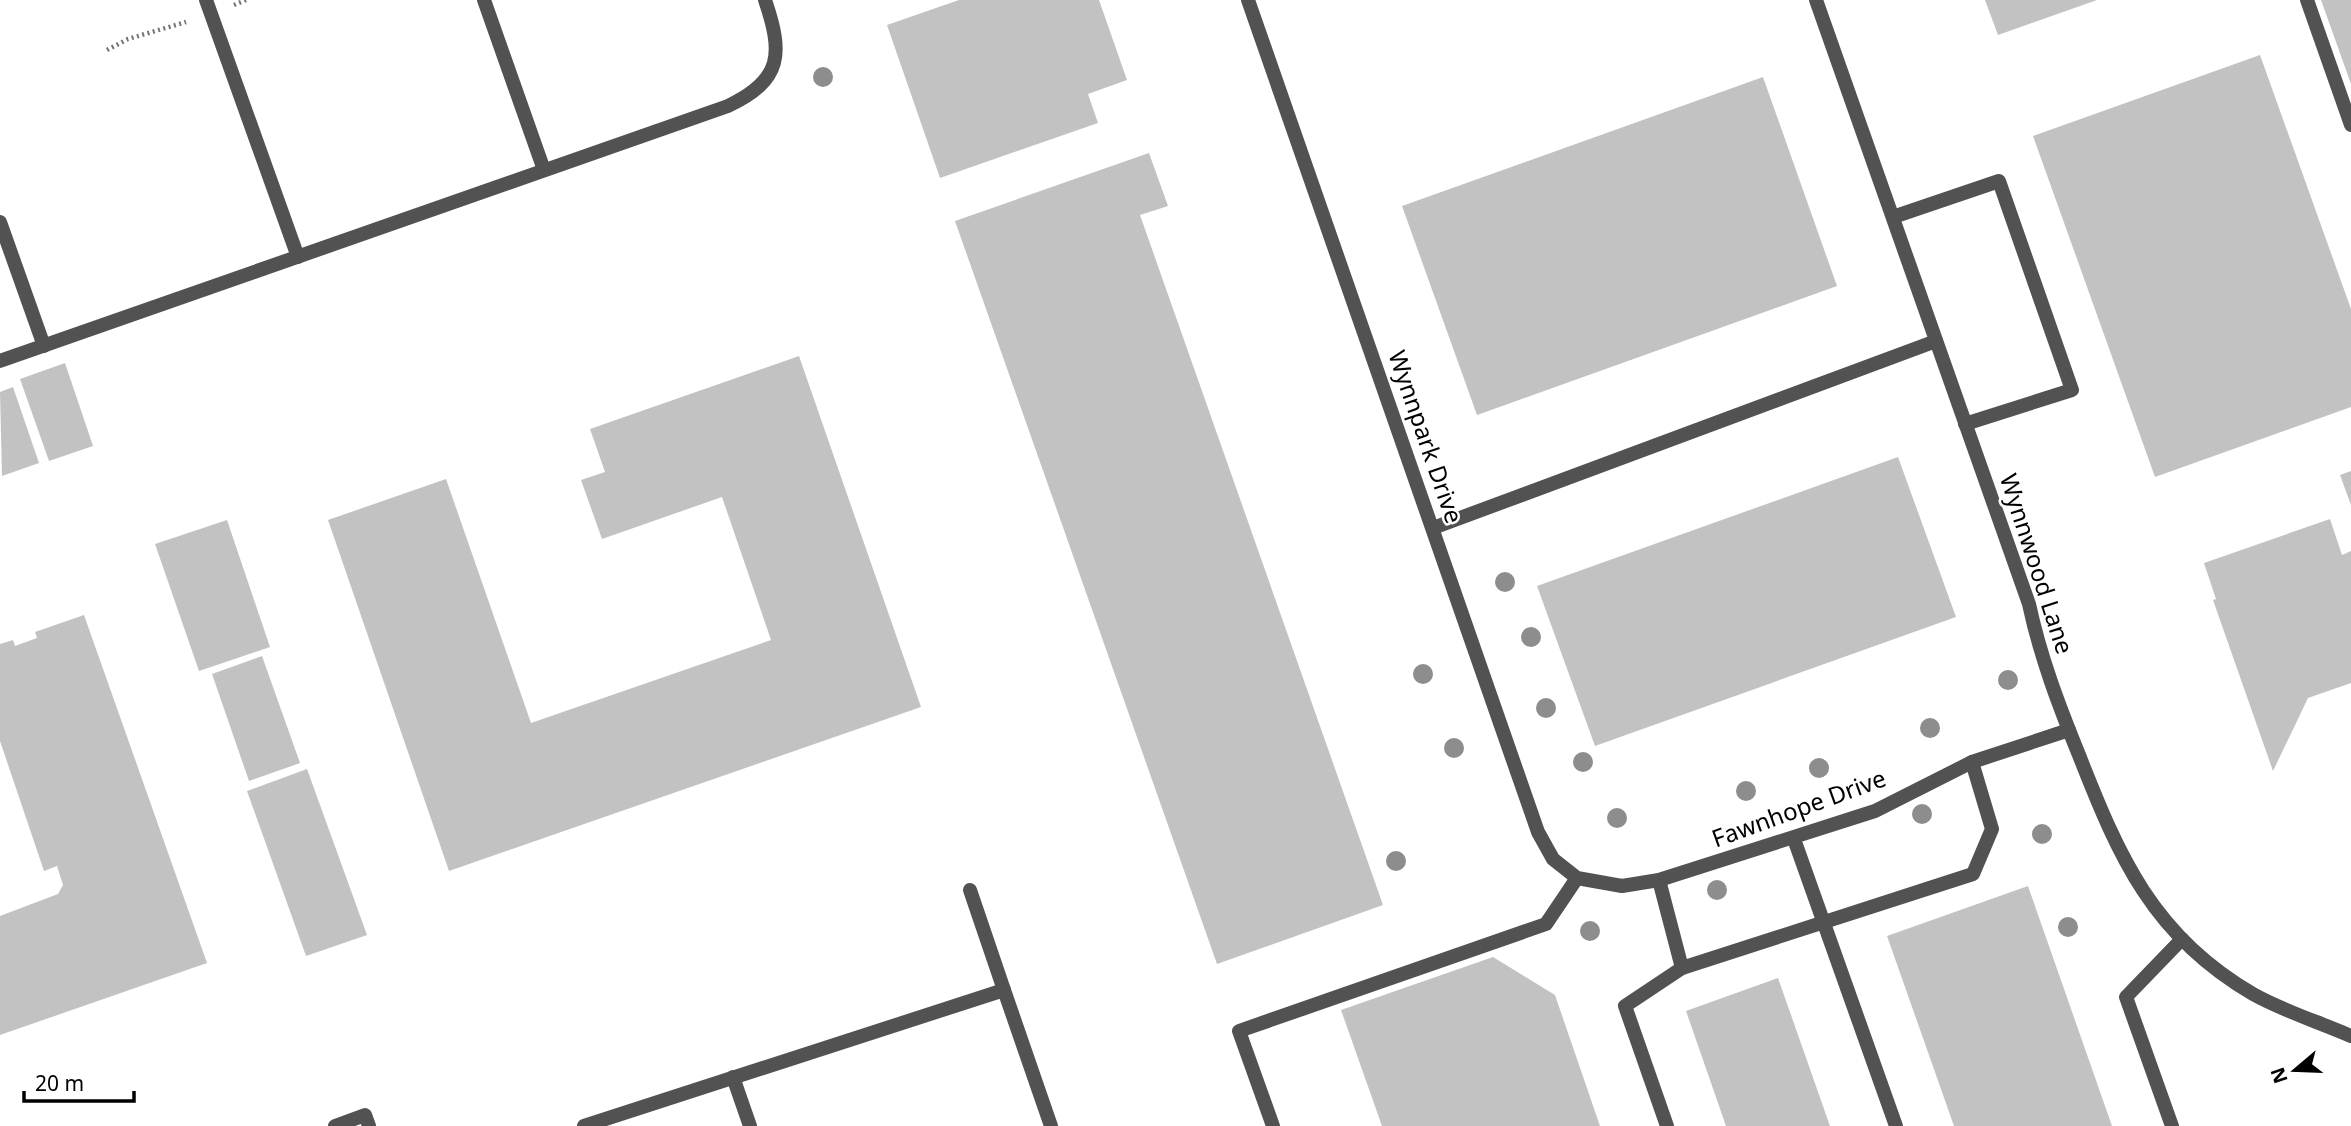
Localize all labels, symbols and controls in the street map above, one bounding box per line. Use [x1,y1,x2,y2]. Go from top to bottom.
street label: Wynnpark Drive [1381,346,1471,527]
street label: Wynnwood Lane [1993,469,2082,658]
street label: Fawnhope Drive [1707,761,1890,854]
north arrow [2260,1035,2330,1105]
scale bar [24,1060,135,1104]
text: N [2264,1064,2294,1087]
text: 20 m [35,1069,84,1097]

